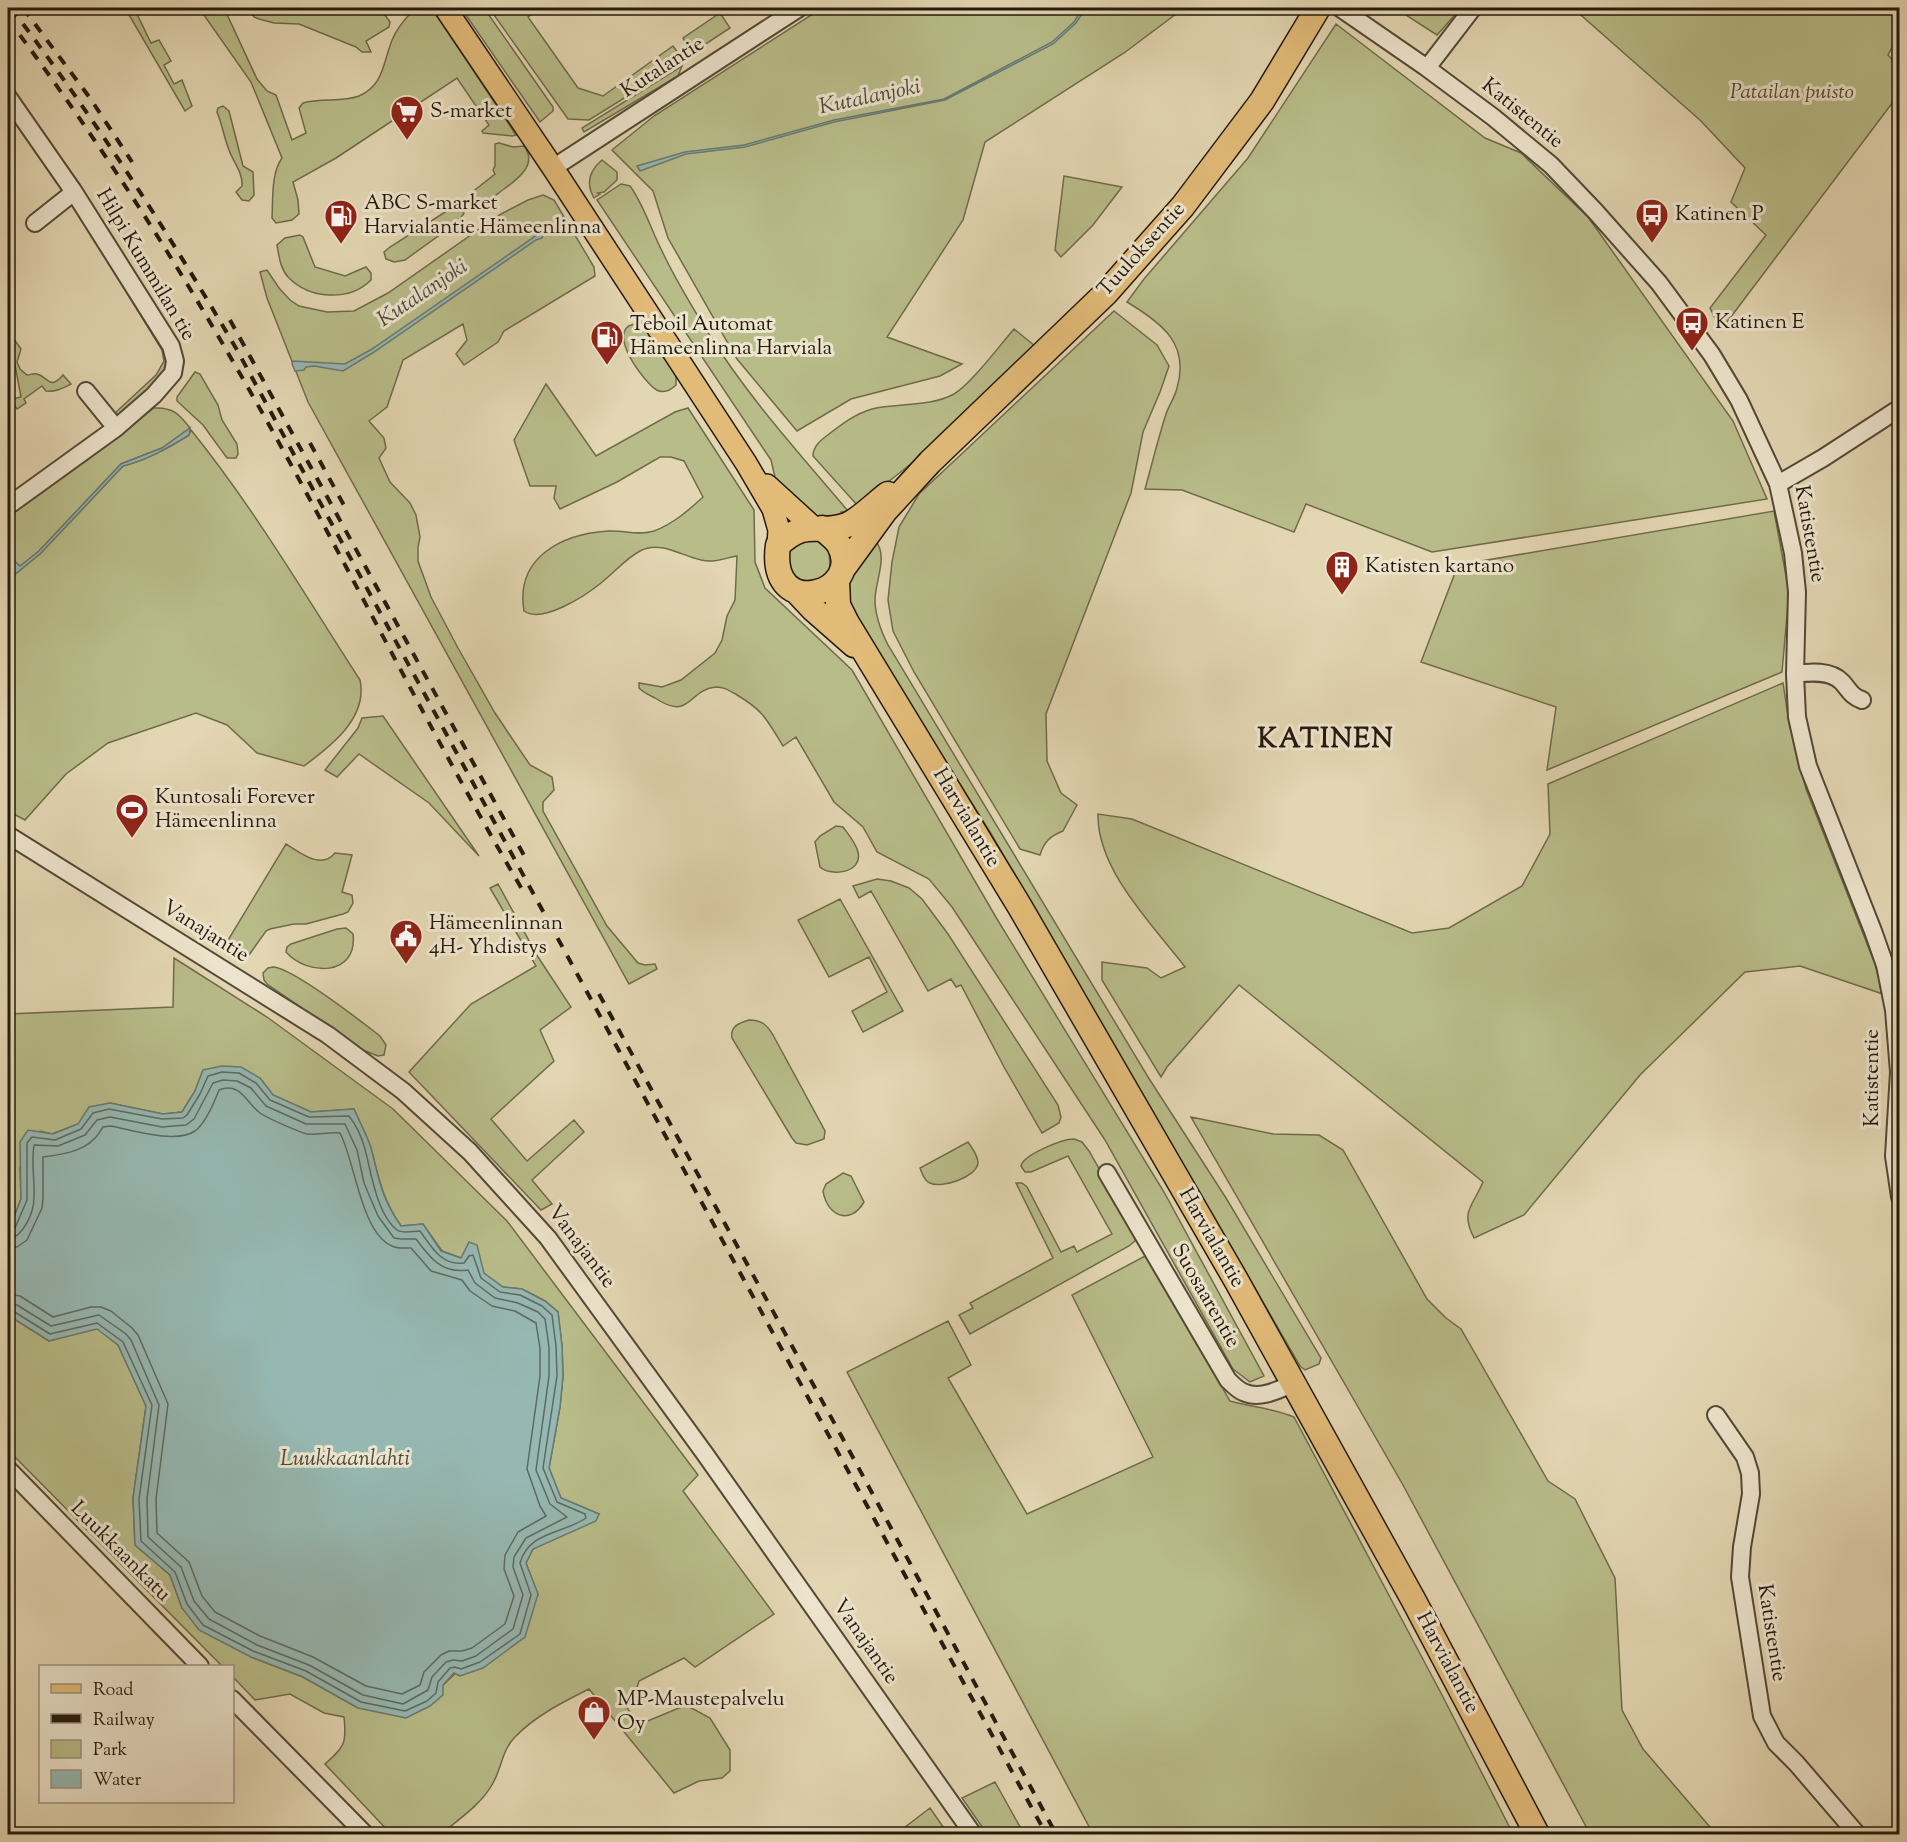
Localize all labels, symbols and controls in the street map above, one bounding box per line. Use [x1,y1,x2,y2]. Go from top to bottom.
street label: Kutalantie [615,30,711,106]
street label: Katistentie [1474,71,1570,157]
water label: Kutalanjoki [816,72,924,124]
park label: Patailan puisto [1730,78,1854,108]
supermarket icon: S-market [389,94,425,141]
place label: S-market [430,97,512,127]
street label: Hilpi Kummilan tie [88,183,202,347]
place label: ABC S-market Harvialantie Hämeenlinna [364,189,602,243]
street label: Tuuloksentie [1091,196,1193,304]
bus stop icon: Katinen P [1634,197,1670,244]
fuel station icon: ABC S-market Harvialantie Hämeenlinna [323,198,359,245]
place label: Katinen P [1675,200,1764,230]
water label: Kutalanjoki [371,252,475,336]
bus stop icon: Katinen E [1674,305,1710,352]
place label: Katinen E [1715,308,1805,338]
place label: Teboil Automat Hämeenlinna Harviala [630,310,833,364]
fuel station icon: Teboil Automat Hämeenlinna Harviala [589,319,625,366]
street label: Katistentie [1786,483,1832,585]
building icon: Katisten kartano [1324,549,1360,596]
place label: Katisten kartano [1365,552,1514,582]
district label: KATINEN [1258,721,1394,760]
street label: Harvialantie [925,763,1007,873]
place label: Kuntosali Forever Hämeenlinna [155,783,315,837]
sports icon: Kuntosali Forever Hämeenlinna [114,792,150,839]
street label: Vanajantie [156,893,254,971]
place label: Hämeenlinnan 4H- Yhdistys [429,909,563,963]
public building icon: Hämeenlinnan 4H- Yhdistys [388,918,424,965]
street label: Katistentie [1858,1029,1888,1127]
street label: Harvialantie [1170,1182,1252,1294]
street label: Vanajantie [540,1199,622,1295]
street label: Suosaarentie [1163,1238,1247,1354]
water label: Luukkaanlahti [280,1444,410,1476]
street label: Luukkaankatu [63,1495,177,1609]
street label: Katistentie [1749,1582,1793,1684]
street label: Vanajantie [825,1593,905,1691]
street label: Harvialantie [1408,1607,1486,1719]
legend [39,1665,234,1803]
text: Road [93,1678,133,1704]
place label: MP-Maustepalvelu Oy [617,1685,785,1739]
shop icon: MP-Maustepalvelu Oy [576,1694,612,1741]
text: Railway [93,1708,155,1734]
text: Park [93,1738,128,1764]
text: Water [93,1768,142,1794]

